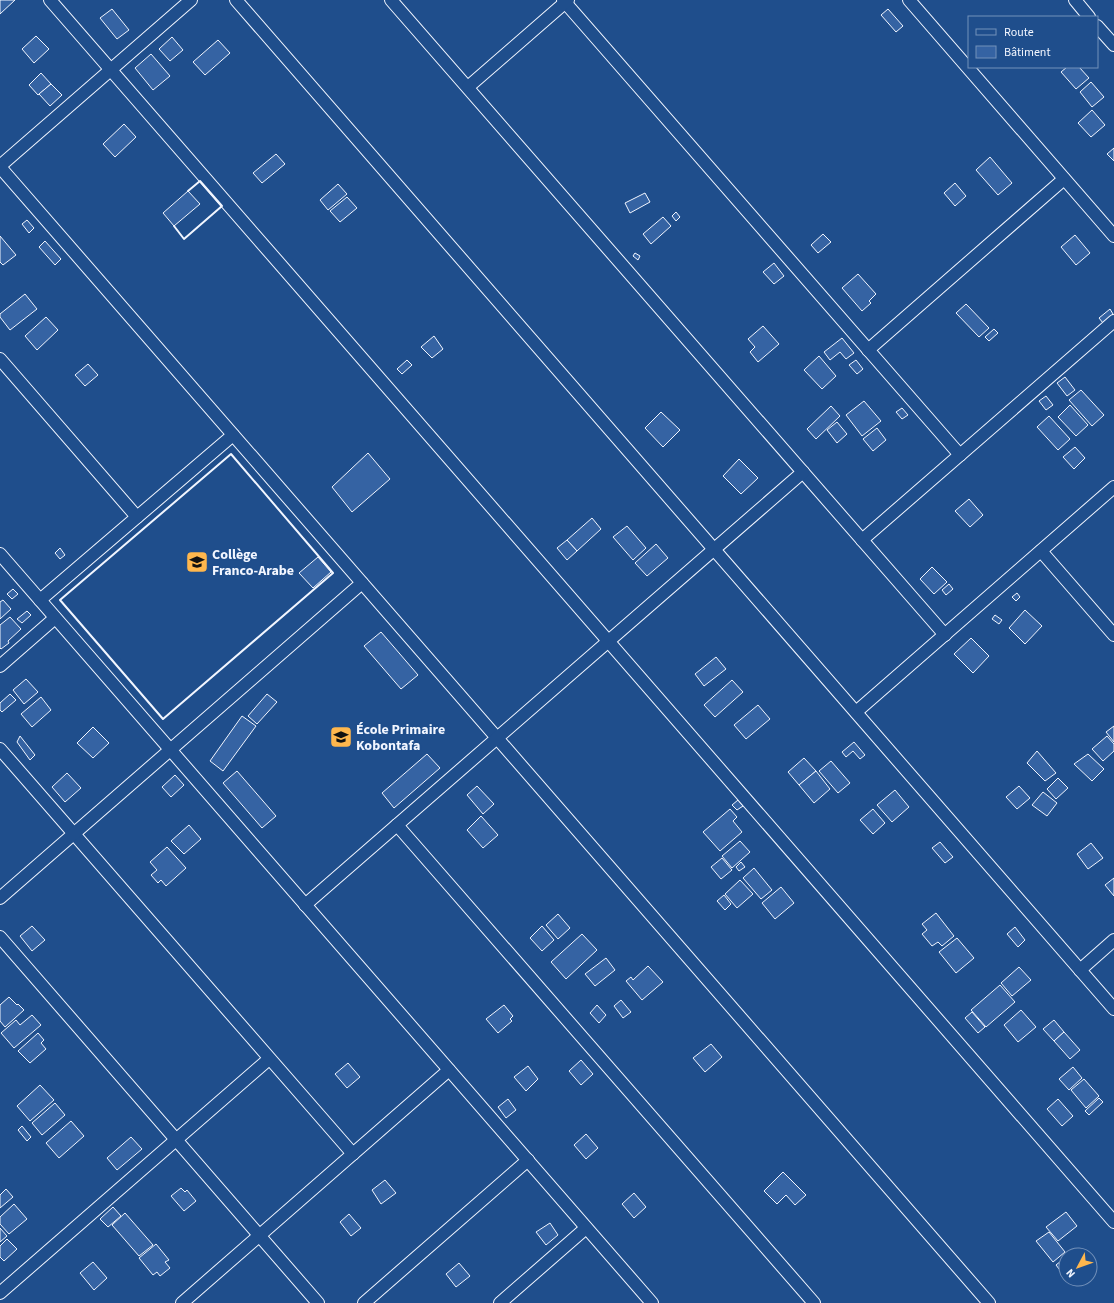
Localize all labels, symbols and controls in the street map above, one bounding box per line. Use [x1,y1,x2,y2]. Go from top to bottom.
legend [968,16,1098,68]
text: Route [1004,24,1034,41]
text: Bâtiment [1004,44,1050,61]
place label: Collège Franco-Arabe [212,545,294,581]
school or university icon: Collège Franco-Arabe [184,549,210,575]
place label: École Primaire Kobontafa [356,720,445,756]
school or university icon: École Primaire Kobontafa [328,724,354,750]
north arrow [1058,1247,1098,1287]
text: N [1063,1266,1079,1281]

